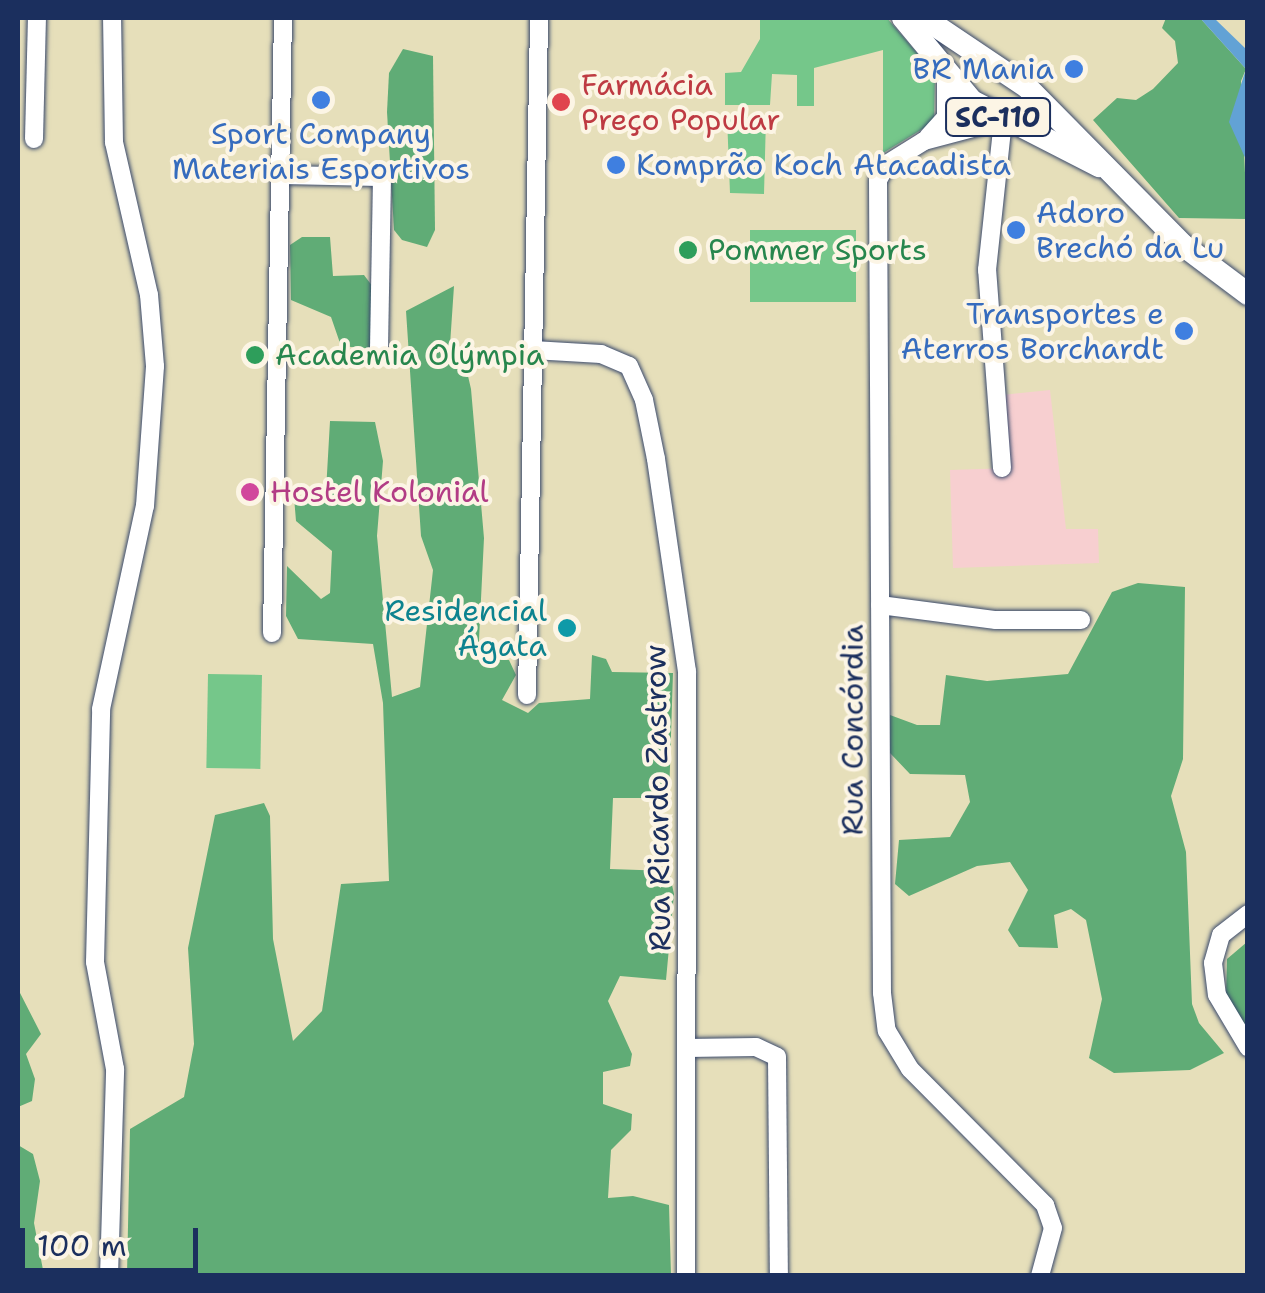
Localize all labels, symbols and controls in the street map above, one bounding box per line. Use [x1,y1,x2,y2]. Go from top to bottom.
place label: BR Mania [913,51,1054,87]
marker: BR Mania [1063,58,1085,80]
place label: Farmácia Preço Popular [581,67,780,138]
marker: Sport Company Materiais Esportivos [310,89,332,111]
marker: Farmácia Preço Popular [550,91,572,113]
road number: SC-110 [943,94,1053,140]
place label: Sport Company Materiais Esportivos [172,116,470,186]
place label: Komprão Koch Atacadista [636,147,1011,183]
marker: Komprão Koch Atacadista [605,154,627,176]
place label: Adoro Brechó da Lu [1036,195,1224,266]
marker: Adoro Brechó da Lu [1005,219,1027,241]
place label: Pommer Sports [708,232,927,268]
marker: Pommer Sports [677,239,699,261]
place label: Transportes e Aterros Borchardt [901,296,1164,366]
marker: Transportes e Aterros Borchardt [1173,320,1195,342]
place label: Academia Olýmpia [275,337,544,373]
marker: Academia Olýmpia [244,344,266,366]
place label: Hostel Kolonial [270,474,489,510]
marker: Hostel Kolonial [239,481,261,503]
place label: Residencial Ágata [385,593,547,664]
marker: Residencial Ágata [556,617,578,639]
street label: Rua Concórdia [835,625,871,835]
street label: Rua Ricardo Zastrow [637,644,679,952]
scale bar [25,1208,202,1270]
text: 100 m [37,1225,127,1266]

